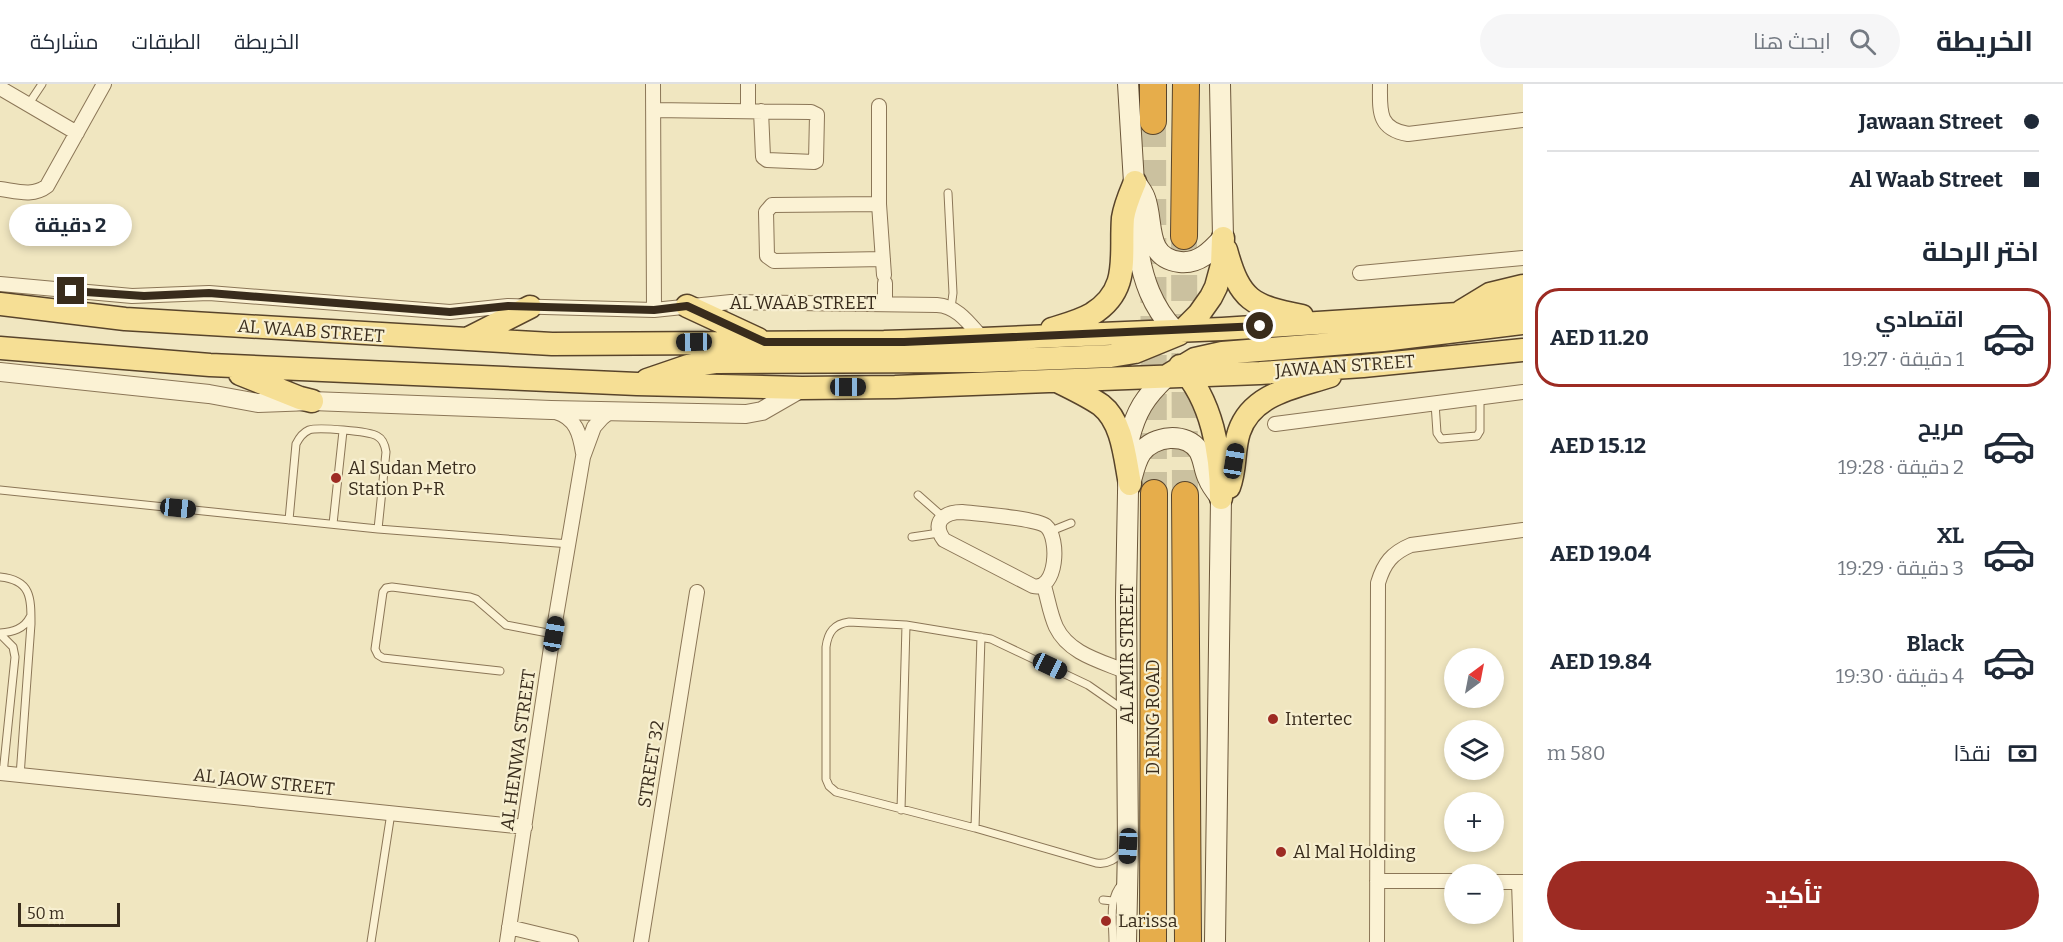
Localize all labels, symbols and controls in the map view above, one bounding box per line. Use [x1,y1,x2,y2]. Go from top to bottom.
search box [1480,14,1900,68]
icon: search [1846,25,1879,58]
text: الخريطة [1936,25,2033,58]
text: ابحث هنا [1753,28,1831,55]
text: مشاركة [30,29,99,55]
text: الطبقات [132,29,201,55]
text: الخريطة [234,29,300,55]
text: Jawaan Street [1859,108,2003,135]
text: Al Waab Street [1849,166,2003,193]
callout: 2 دقيقة [10,204,132,246]
text: 2 دقيقة [35,213,106,237]
text: اختر الرحلة [1922,236,2039,268]
route end [57,277,84,304]
street label: AL WAAB STREET [729,292,877,314]
text: اقتصادي [1875,306,1964,333]
icon: car [1982,311,2036,365]
route start [1246,312,1273,339]
street label: AL WAAB STREET [237,315,386,347]
text: AED 11.20 [1550,324,1649,351]
car [676,333,712,351]
text: 1 دقيقة · 19:27 [1843,347,1964,371]
street label: JAWAAN STREET [1273,350,1416,382]
car [830,378,866,396]
text: مريح [1918,414,1964,441]
icon: car [1982,419,2036,473]
text: AED 15.12 [1550,432,1646,459]
car [1222,442,1246,480]
text: 2 دقيقة · 19:28 [1838,455,1964,479]
place label: Al Sudan Metro Station P+R [348,457,476,500]
marker: Al Sudan Metro Station P+R [329,471,343,485]
car [159,497,197,519]
text: XL [1937,522,1964,549]
icon: car [1982,527,2036,581]
text: AED 19.04 [1550,540,1651,567]
text: 3 دقيقة · 19:29 [1838,556,1964,580]
street label: AL AMIR STREET [1116,583,1138,724]
car [542,615,566,653]
text: Black [1907,630,1964,657]
icon: car [1982,635,2036,689]
north arrow [1444,648,1504,708]
map controls [1444,648,1504,924]
text: AED 19.84 [1550,648,1651,675]
car [1030,650,1070,682]
street label: D RING ROAD [1142,659,1164,775]
text: 4 دقيقة · 19:30 [1836,664,1964,688]
street label: AL HENWA STREET [496,668,540,832]
place label: Intertec [1285,708,1352,730]
marker: Intertec [1266,712,1280,726]
street label: STREET 32 [633,719,669,809]
button: layers [1444,720,1504,780]
icon: cash [2006,737,2039,770]
text: نقدًا [1953,740,1991,767]
text: 580 m [1547,741,1606,765]
street label: AL JAOW STREET [192,764,336,800]
button: + [1444,792,1504,852]
car [1118,828,1138,864]
place label: Al Mal Holding [1293,841,1416,863]
marker: Al Mal Holding [1274,845,1288,859]
button: تأكيد [1547,861,2039,930]
button: − [1444,864,1504,924]
scale bar [18,900,120,928]
text: 50 m [27,904,64,923]
place label: Larissa [1118,910,1178,932]
marker: Larissa [1099,914,1113,928]

